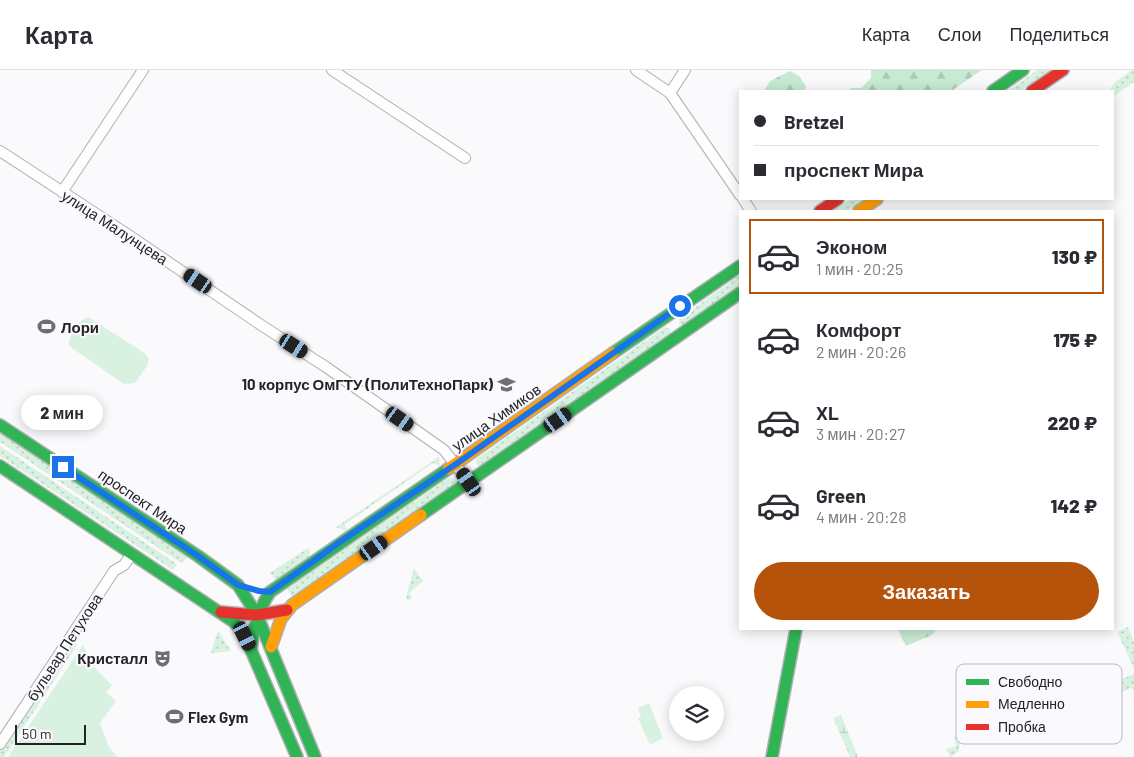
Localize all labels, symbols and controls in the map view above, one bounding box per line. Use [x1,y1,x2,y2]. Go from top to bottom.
text: Карта [25,20,93,49]
text: Карта [862,23,910,45]
text: Слои [938,23,982,45]
text: Поделиться [1010,23,1109,45]
text: Bretzel [784,110,844,133]
text: проспект Мира [784,158,923,181]
street label: улица Малунцева [59,186,172,268]
icon: car [756,234,801,279]
text: Эконом [816,235,887,258]
text: 130 ₽ [1052,245,1097,268]
text: 1 мин · 20:25 [816,259,903,278]
car [181,266,214,296]
route start [669,295,691,317]
sports icon: Лори [37,317,57,337]
icon: car [756,317,801,362]
place label: Лори [61,318,99,336]
text: Комфорт [816,318,901,341]
text: 175 ₽ [1053,328,1097,351]
car [277,332,310,360]
text: 2 мин · 20:26 [816,342,906,361]
school or university icon: 10 корпус ОмГТУ (ПолиТехноПарк) [497,374,517,394]
place label: 10 корпус ОмГТУ (ПолиТехноПарк) [242,375,494,393]
street label: улица Химиков [448,380,544,454]
callout: 2 мин [22,394,104,430]
icon: car [756,400,801,445]
text: XL [816,401,839,424]
text: 2 мин [40,403,84,422]
car [383,404,416,434]
car [541,405,574,435]
text: 220 ₽ [1047,411,1097,434]
text: 3 мин · 20:27 [816,424,905,443]
route end [52,456,74,478]
street label: проспект Мира [95,465,191,538]
car [454,465,483,499]
icon: car [756,483,801,528]
text: Green [816,484,866,507]
text: 142 ₽ [1050,494,1097,517]
text: 4 мин · 20:28 [816,507,907,526]
car [357,533,390,563]
button: Заказать [754,562,1099,620]
street label: бульвар Петухова [23,589,106,704]
car [231,619,258,653]
theatre icon: Кристалл [152,648,172,668]
place label: Кристалл [77,649,148,667]
legend [956,664,1122,744]
text: Свободно [998,673,1063,690]
map controls [669,686,724,741]
button: layers [669,686,724,741]
text: Медленно [998,695,1065,712]
sports icon: Flex Gym [164,707,184,727]
place label: Flex Gym [188,708,248,726]
text: Пробка [998,718,1046,735]
scale bar [15,722,86,745]
text: 50 m [22,725,51,742]

